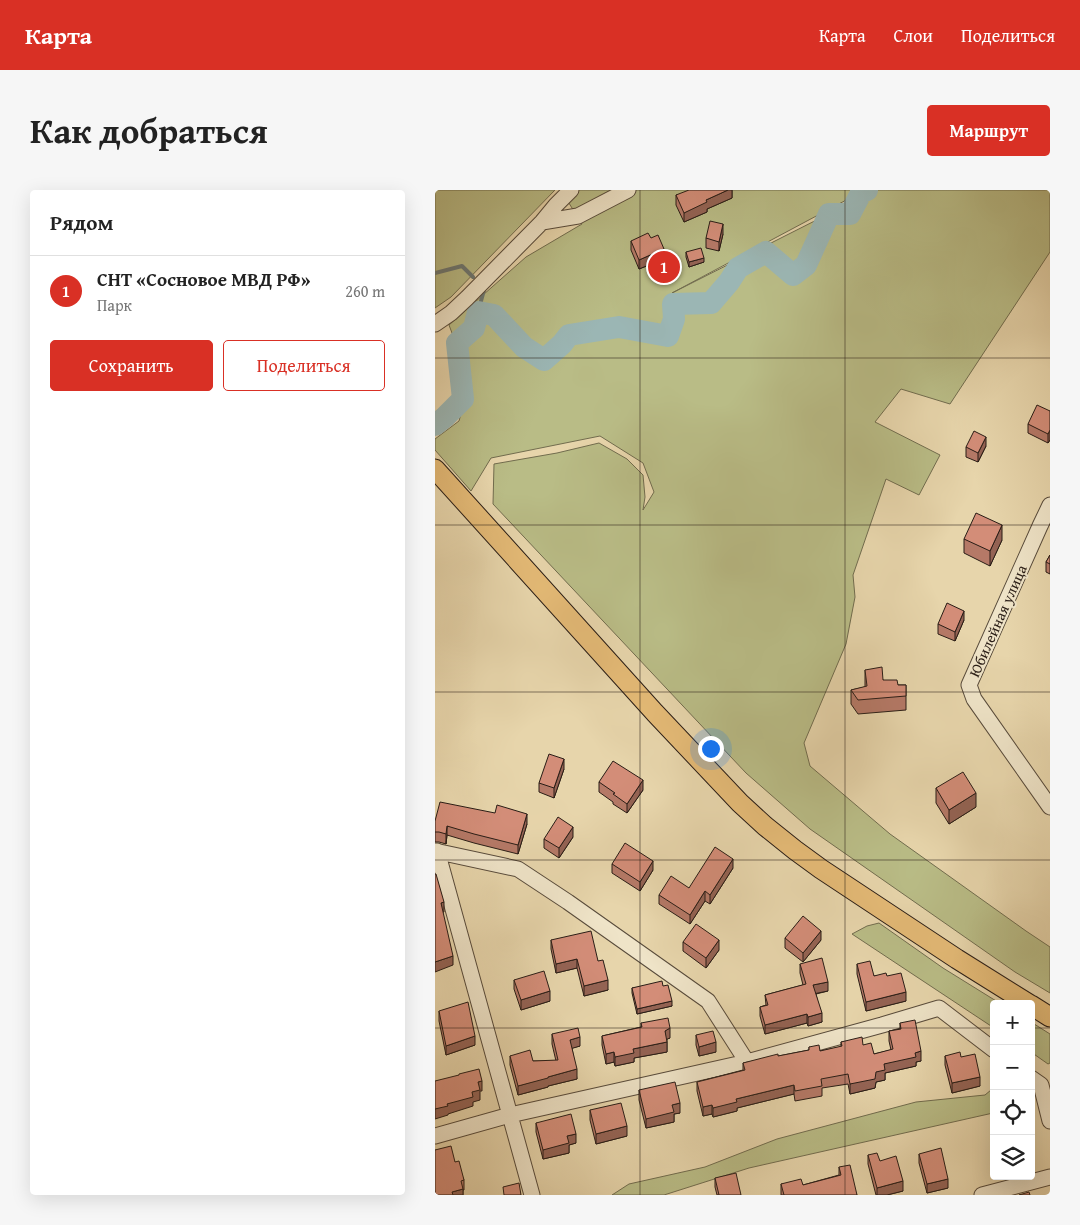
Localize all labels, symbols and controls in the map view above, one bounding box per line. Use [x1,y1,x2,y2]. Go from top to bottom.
text: Карта [25,18,92,53]
text: Карта [819,22,866,49]
text: Слои [894,22,933,49]
text: Поделиться [961,22,1055,49]
text: Как добраться [30,105,268,156]
button: Маршрут [927,105,1050,156]
text: Рядом [50,207,113,238]
pin: 1 [648,248,680,286]
text: СНТ «Сосновое МВД РФ» [97,265,310,293]
text: 1 [62,279,70,303]
text: 260 m [345,279,385,303]
text: Парк [97,293,132,317]
button: Сохранить [50,340,213,391]
button: Поделиться [223,340,385,391]
street label: Юбилейная улица [963,561,1032,680]
your location [698,736,724,762]
map controls [990,1000,1035,1180]
button: + [990,1000,1035,1045]
button: − [990,1045,1035,1090]
button: locate [990,1090,1035,1135]
button: layers [990,1135,1035,1180]

